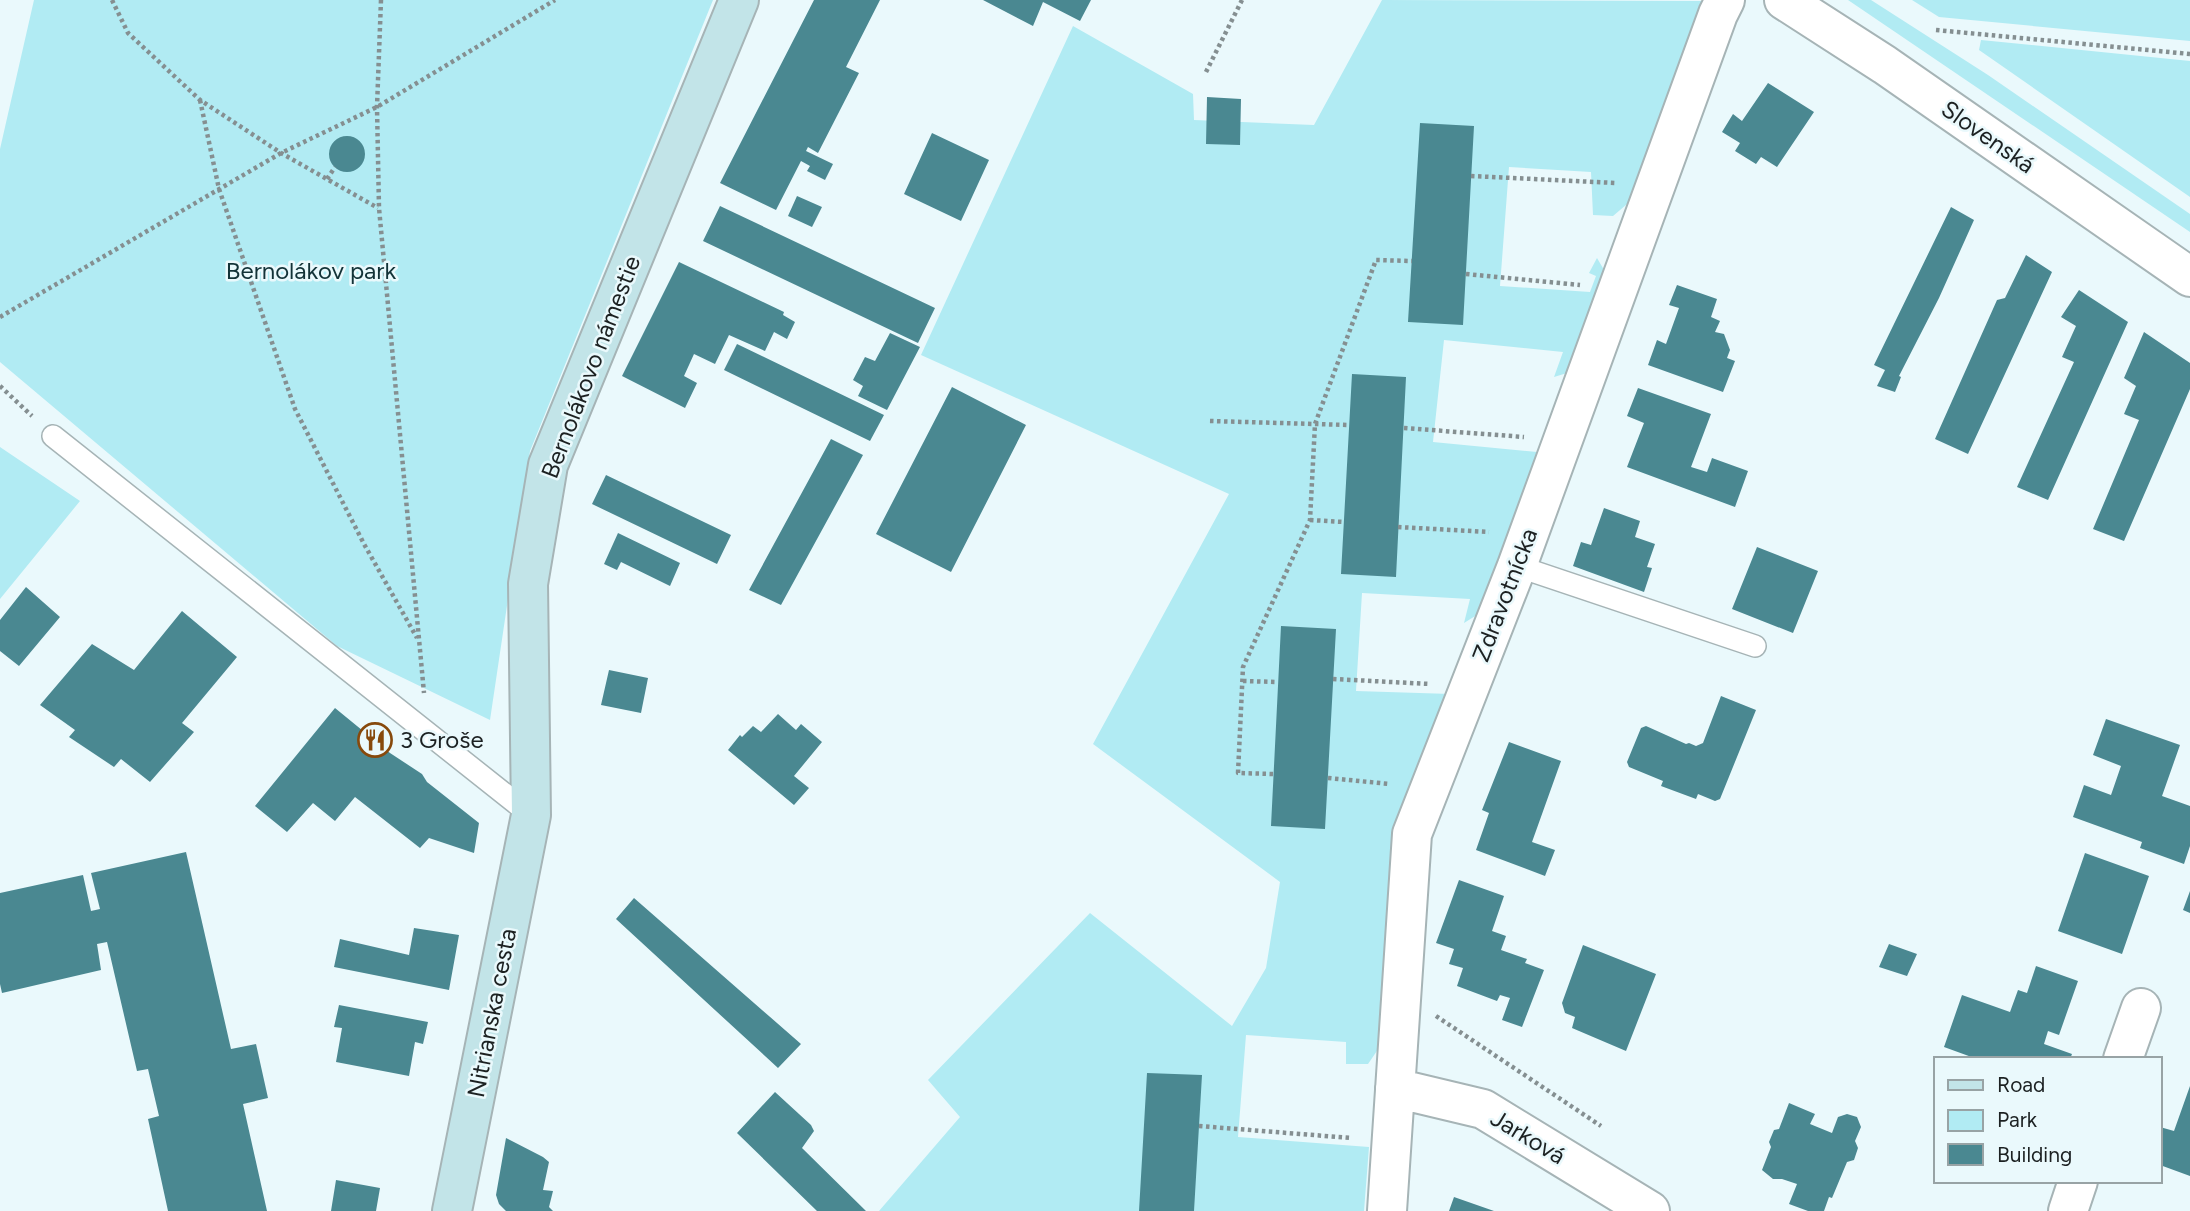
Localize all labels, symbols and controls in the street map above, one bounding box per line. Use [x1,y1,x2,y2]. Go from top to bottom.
street label: Slovenská [1936,94,2040,179]
street label: Bernolákovo námestie [535,252,646,482]
park label: Bernolákov park [226,256,396,285]
street label: Zdravotnícka [1466,524,1543,666]
restaurant icon: 3 Groše [356,721,394,759]
place label: 3 Groše [400,725,484,754]
street label: Nitrianska cesta [461,926,522,1100]
legend [1934,1057,2162,1183]
text: Road [1997,1072,2045,1097]
street label: Jarková [1486,1103,1571,1170]
text: Park [1997,1107,2038,1132]
text: Building [1997,1142,2072,1167]

